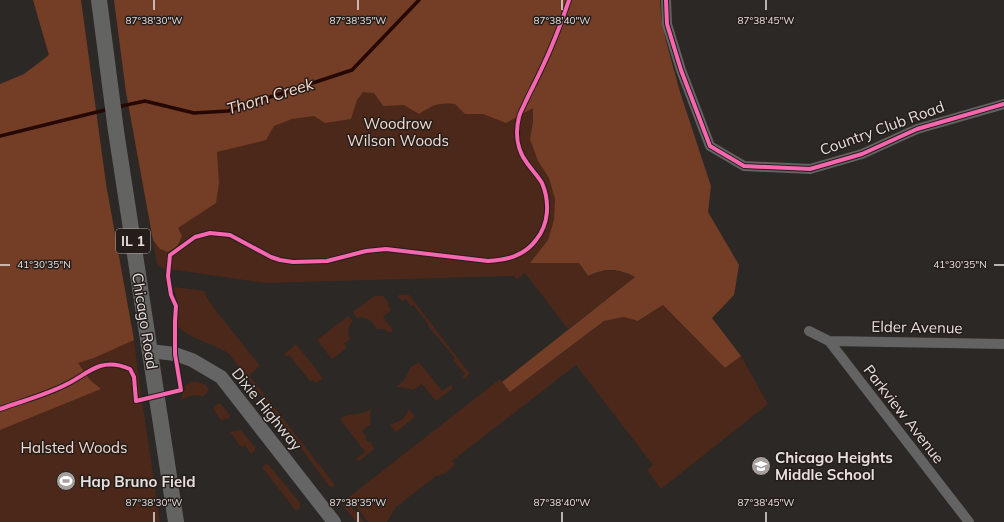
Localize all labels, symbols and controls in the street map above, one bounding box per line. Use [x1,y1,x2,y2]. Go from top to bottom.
text: 87°38'30"W [126,14,182,27]
text: 87°38'35"W [330,14,386,27]
text: 87°38'40"W [534,14,590,27]
text: 87°38'45"W [738,14,794,27]
water label: Thorn Creek [224,73,317,119]
street label: Country Club Road [817,97,947,159]
park label: Woodrow Wilson Woods [347,114,449,150]
road number: IL 1 [116,229,150,253]
text: 41°30'35"N [17,258,71,271]
text: 41°30'35"N [933,258,987,271]
street label: Chicago Road [128,271,162,371]
street label: Elder Avenue [871,317,963,337]
street label: Parkview Avenue [860,361,948,467]
street label: Dixie Highway [228,364,306,454]
park label: Halsted Woods [20,438,128,457]
place label: Chicago Heights Middle School [775,448,893,484]
school or university icon: Chicago Heights Middle School [750,455,772,477]
sports icon: Hap Bruno Field [55,470,77,492]
place label: Hap Bruno Field [80,472,195,491]
text: 87°38'30"W [126,496,182,509]
text: 87°38'35"W [330,496,386,509]
text: 87°38'40"W [534,496,590,509]
text: 87°38'45"W [738,496,794,509]

